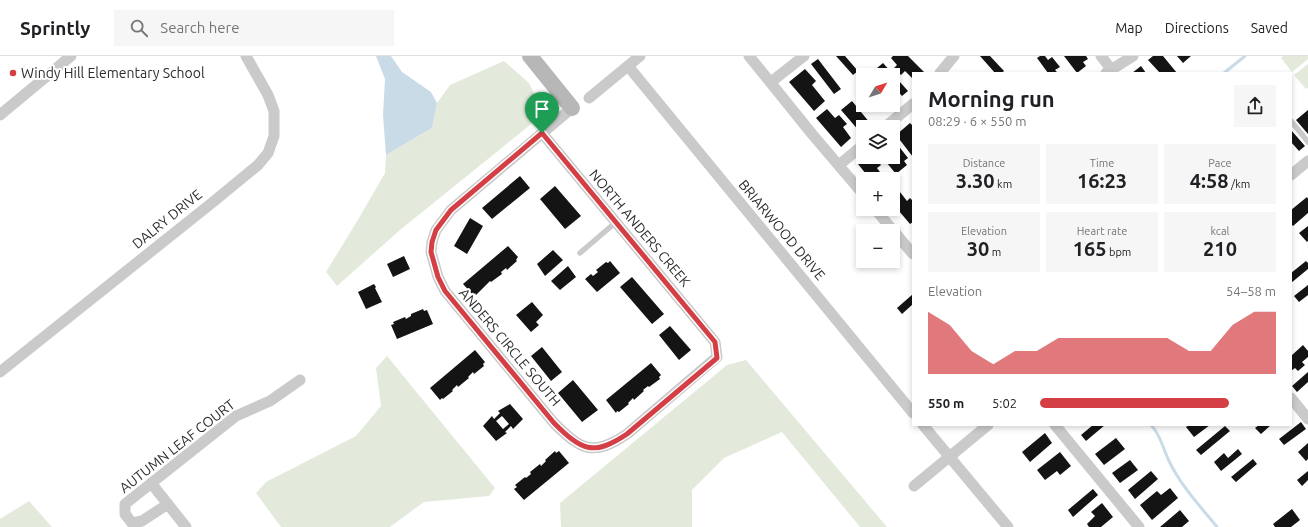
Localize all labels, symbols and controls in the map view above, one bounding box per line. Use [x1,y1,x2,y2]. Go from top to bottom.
search box [114,10,394,46]
text: Sprintly [20,17,90,39]
icon: search [128,17,150,39]
text: Search here [160,19,240,36]
text: Map [1115,20,1143,36]
text: Directions [1165,20,1229,36]
text: Saved [1251,20,1288,36]
place label: Windy Hill Elementary School [21,65,205,81]
marker: Windy Hill Elementary School [8,68,18,78]
north arrow [856,68,900,112]
map controls [856,68,900,268]
button: share [1234,85,1276,127]
text: Morning run [928,86,1055,111]
pin [525,92,559,133]
icon: arrive [531,98,553,120]
text: 08:29 · 6 × 550 m [928,114,1027,128]
button: layers [856,120,900,164]
text: Distance [963,157,1005,169]
text: Time [1090,157,1114,169]
text: Pace [1208,157,1232,169]
street label: NORTH ANDERS CREEK [586,166,694,290]
text: 3.30 [956,169,995,192]
text: 16:23 [1077,169,1127,192]
text: 4:58 [1190,169,1229,192]
button: + [856,172,900,216]
street label: BRIARWOOD DRIVE [735,177,829,283]
text: km [995,178,1012,190]
text: /km [1229,178,1250,190]
street label: DALRY DRIVE [129,186,205,252]
button: − [856,224,900,268]
text: Elevation [961,225,1007,237]
text: Heart rate [1077,225,1127,237]
text: kcal [1211,225,1230,237]
text: 30 [967,237,989,260]
text: 165 [1073,237,1106,260]
text: 210 [1203,237,1237,260]
text: m [989,246,1001,258]
text: bpm [1106,246,1131,258]
text: Elevation [928,284,982,298]
text: 54–58 m [1226,284,1276,298]
street label: ANDERS CIRCLE SOUTH [456,285,564,409]
street label: AUTUMN LEAF COURT [116,396,238,496]
text: 550 m [928,396,964,410]
text: 5:02 [992,396,1017,410]

